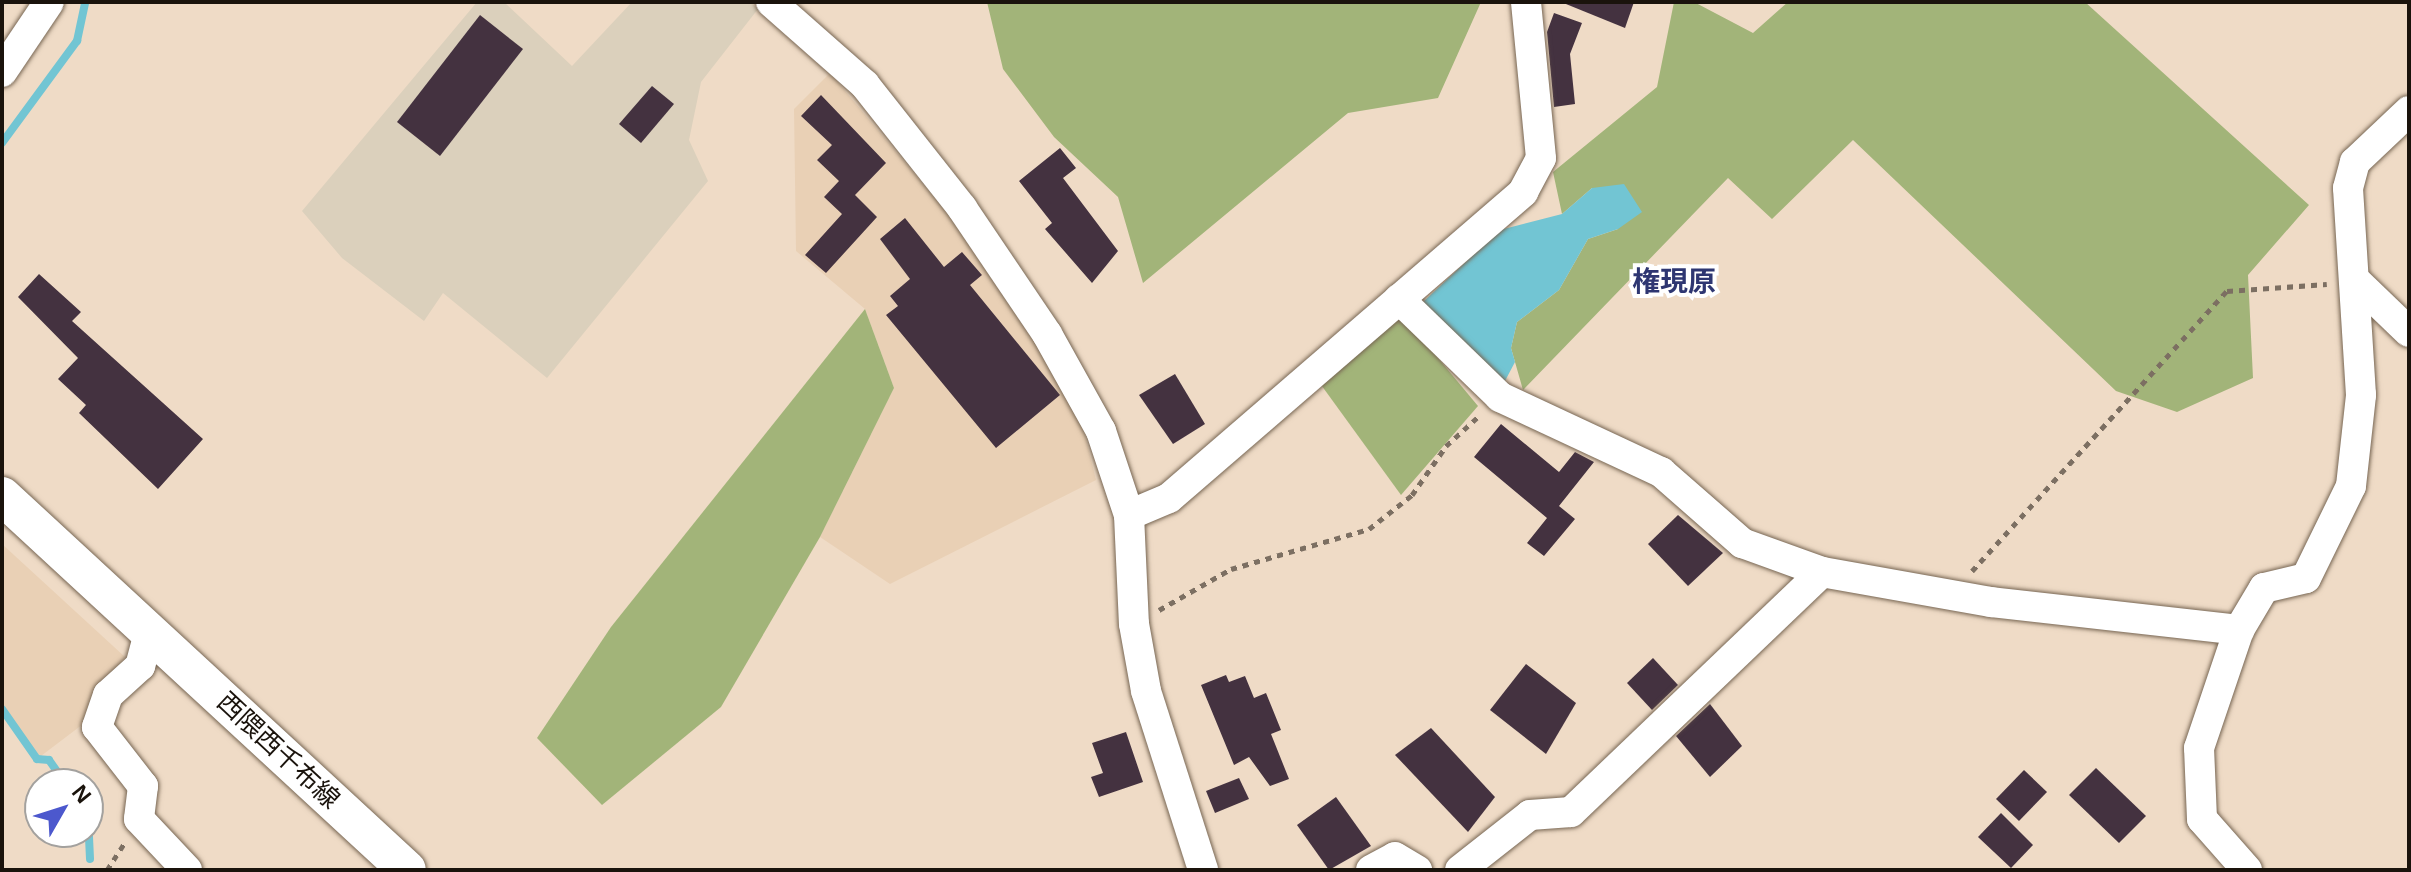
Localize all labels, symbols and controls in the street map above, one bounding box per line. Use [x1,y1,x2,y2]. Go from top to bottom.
district label: 権現原 [1632,265,1716,299]
street label: 西隈西千布線 [210,686,346,816]
north arrow [24,768,104,848]
text: N [67,780,96,808]

